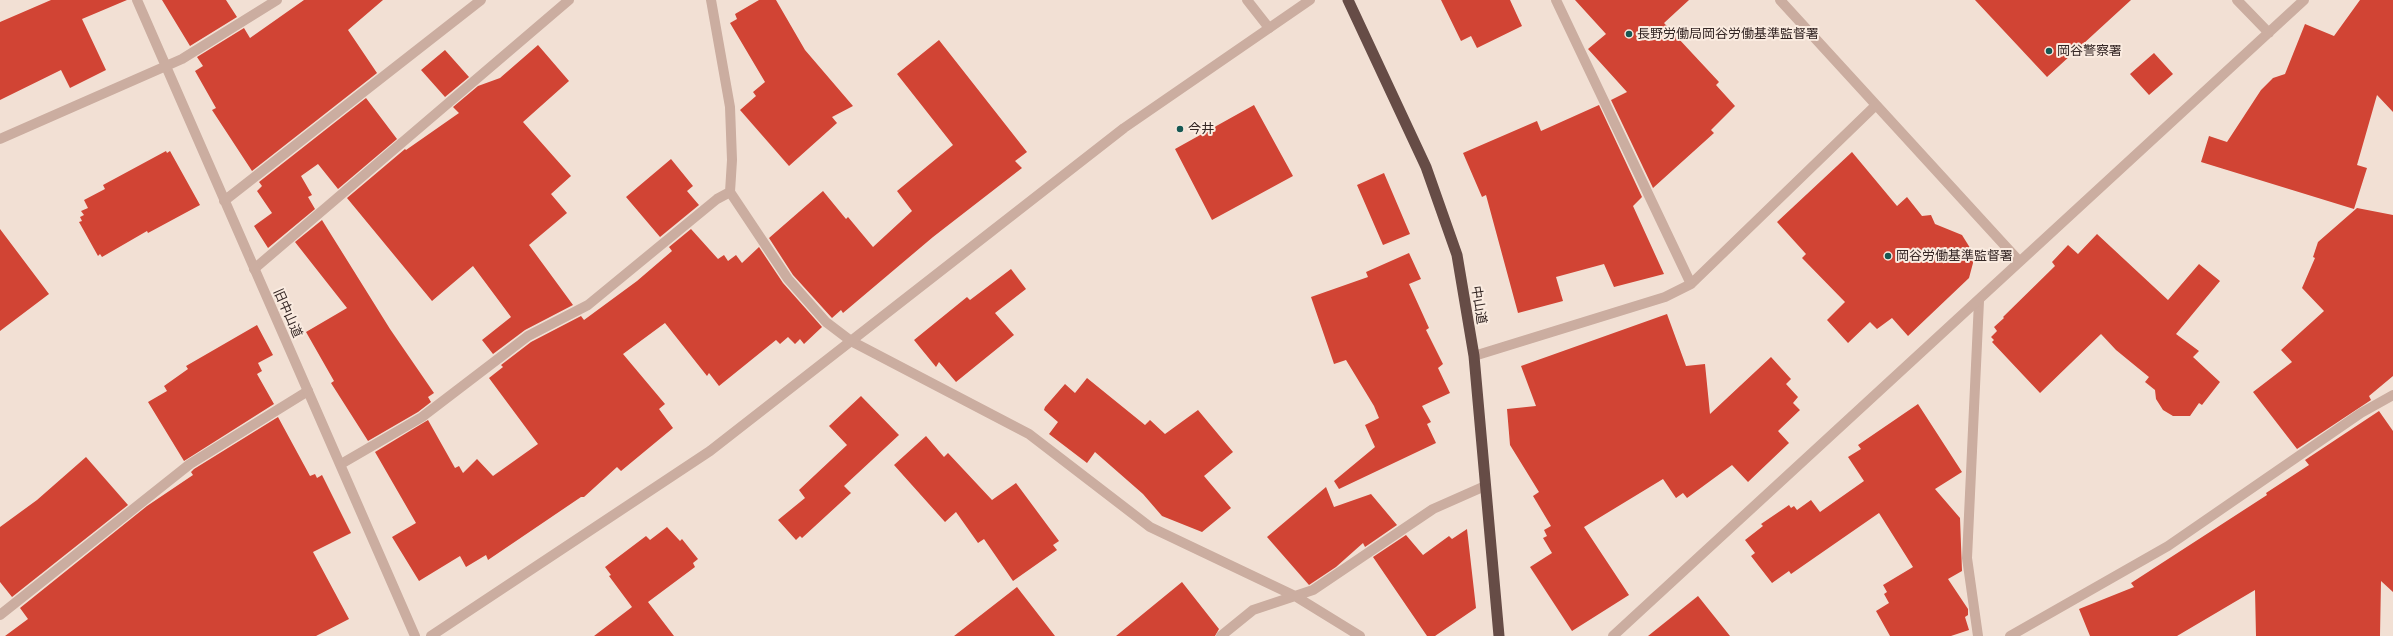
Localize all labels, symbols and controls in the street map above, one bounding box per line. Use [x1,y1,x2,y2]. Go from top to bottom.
place label: 長野労働局岡谷労働基準監督署 [1637,26,1819,42]
marker: 長野労働局岡谷労働基準監督署 [1624,29,1634,39]
place label: 岡谷警察署 [2057,43,2122,59]
marker: 岡谷警察署 [2044,46,2054,56]
place label: 今井 [1188,121,1214,137]
marker: 今井 [1175,124,1185,134]
place label: 岡谷労働基準監督署 [1896,248,2013,264]
marker: 岡谷労働基準監督署 [1883,251,1893,261]
street label: 中山道 [1468,285,1490,325]
street label: 旧中山道 [270,286,306,340]

